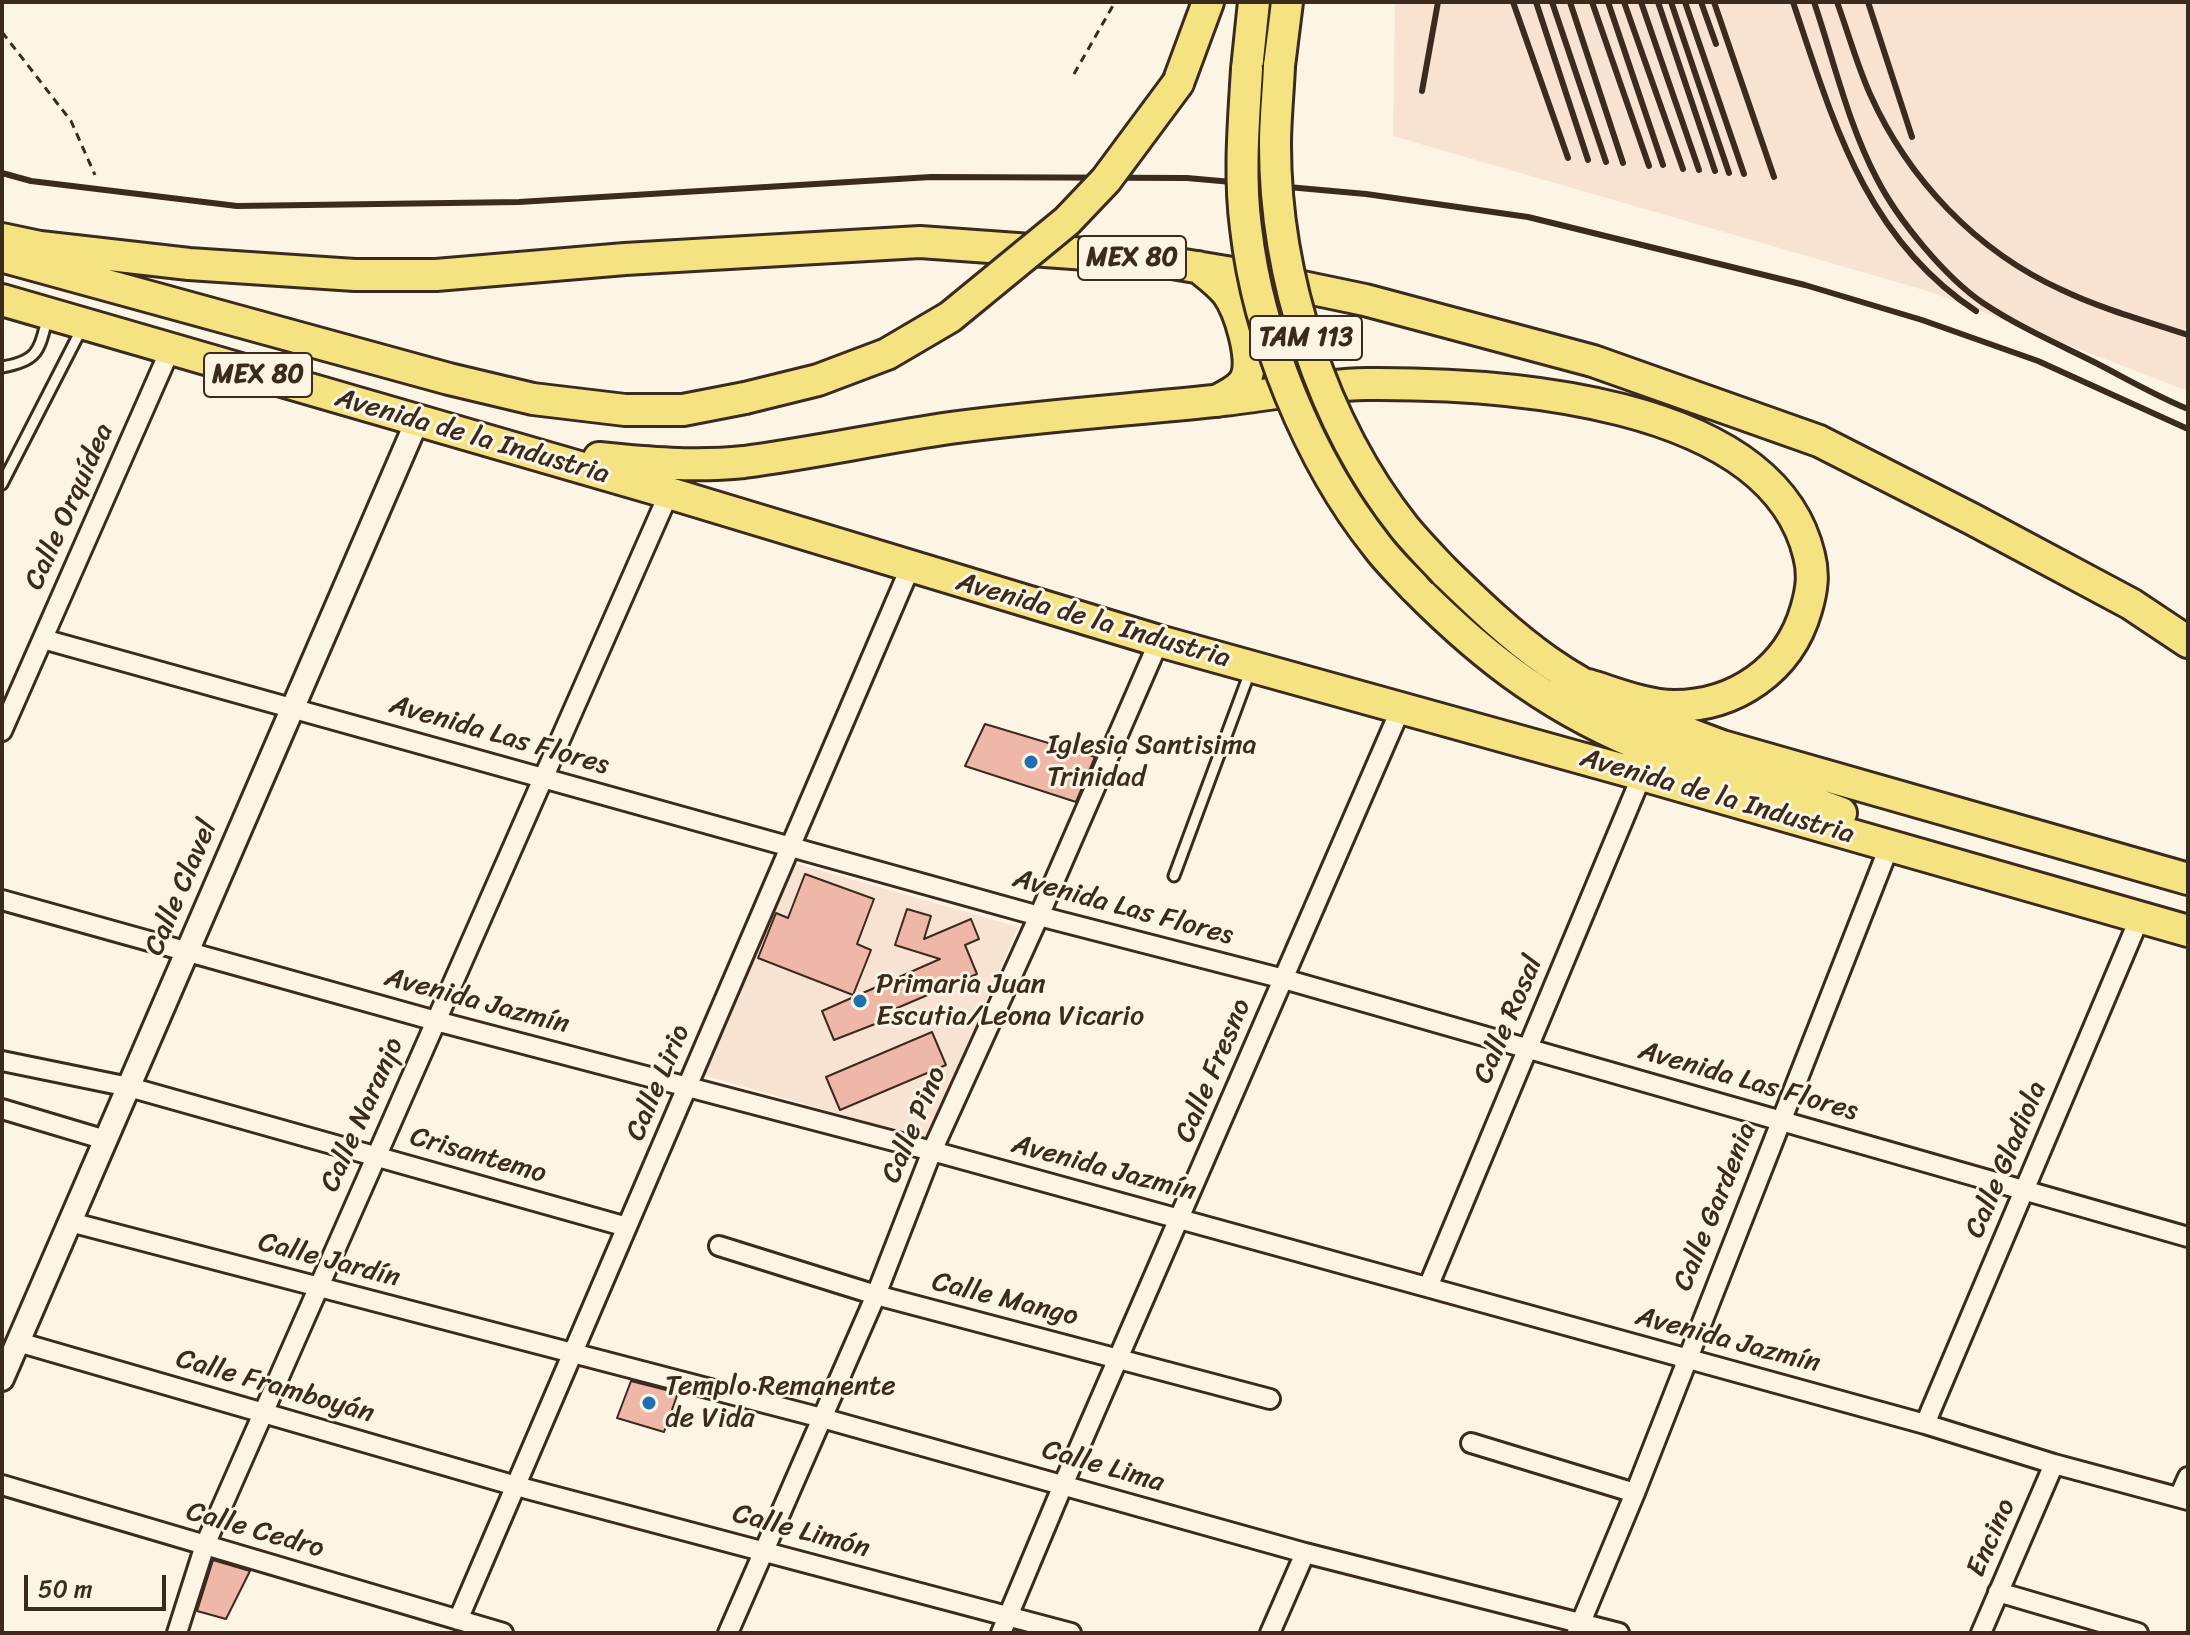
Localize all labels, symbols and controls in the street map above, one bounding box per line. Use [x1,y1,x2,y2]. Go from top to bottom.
road number: MEX 80 [1078,236,1186,280]
road number: TAM 113 [1250,316,1362,360]
road number: MEX 80 [204,353,312,397]
street label: Avenida de la Industria [331,382,613,492]
street label: Calle Orquídea [18,419,122,595]
street label: Avenida de la Industria [952,566,1234,676]
street label: Avenida Las Flores [385,689,613,783]
place label: Iglesia Santisima Trinidad [1047,729,1257,795]
street label: Avenida de la Industria [1576,742,1858,852]
marker: Iglesia Santisima Trinidad [1022,753,1040,771]
street label: Calle Clavel [138,815,226,961]
street label: Avenida Las Flores [1009,862,1237,954]
street label: Calle Rosal [1467,951,1551,1089]
street label: Avenida Jazmín [381,961,573,1043]
place label: Primaria Juan Escutia/Leona Vicario [876,968,1144,1034]
marker: Primaria Juan Escutia/Leona Vicario [851,992,869,1010]
street label: Calle Fresno [1169,994,1259,1148]
street label: Calle Lirio [620,1020,698,1146]
street label: Calle Naranjo [314,1033,412,1197]
street label: Avenida Las Flores [1634,1035,1862,1129]
street label: Calle Pino [875,1062,955,1188]
street label: Calle Gladiola [1959,1077,2055,1243]
street label: Calle Gardenia [1667,1118,1765,1296]
street label: Crisantemo [406,1121,550,1191]
street label: Avenida Jazmín [1008,1128,1200,1210]
street label: Calle Jardín [254,1226,404,1296]
street label: Calle Mango [928,1266,1082,1334]
street label: Avenida Jazmín [1632,1300,1824,1382]
street label: Calle Framboyán [172,1343,378,1431]
place label: Templo Remanente de Vida [665,1370,896,1436]
marker: Templo Remanente de Vida [640,1394,658,1412]
street label: Calle Lima [1038,1434,1168,1500]
street label: Encino [1960,1494,2024,1582]
street label: Calle Cedro [182,1495,328,1567]
street label: Calle Limón [729,1498,873,1566]
scale bar [28,1559,170,1609]
text: 50 m [38,1568,93,1610]

